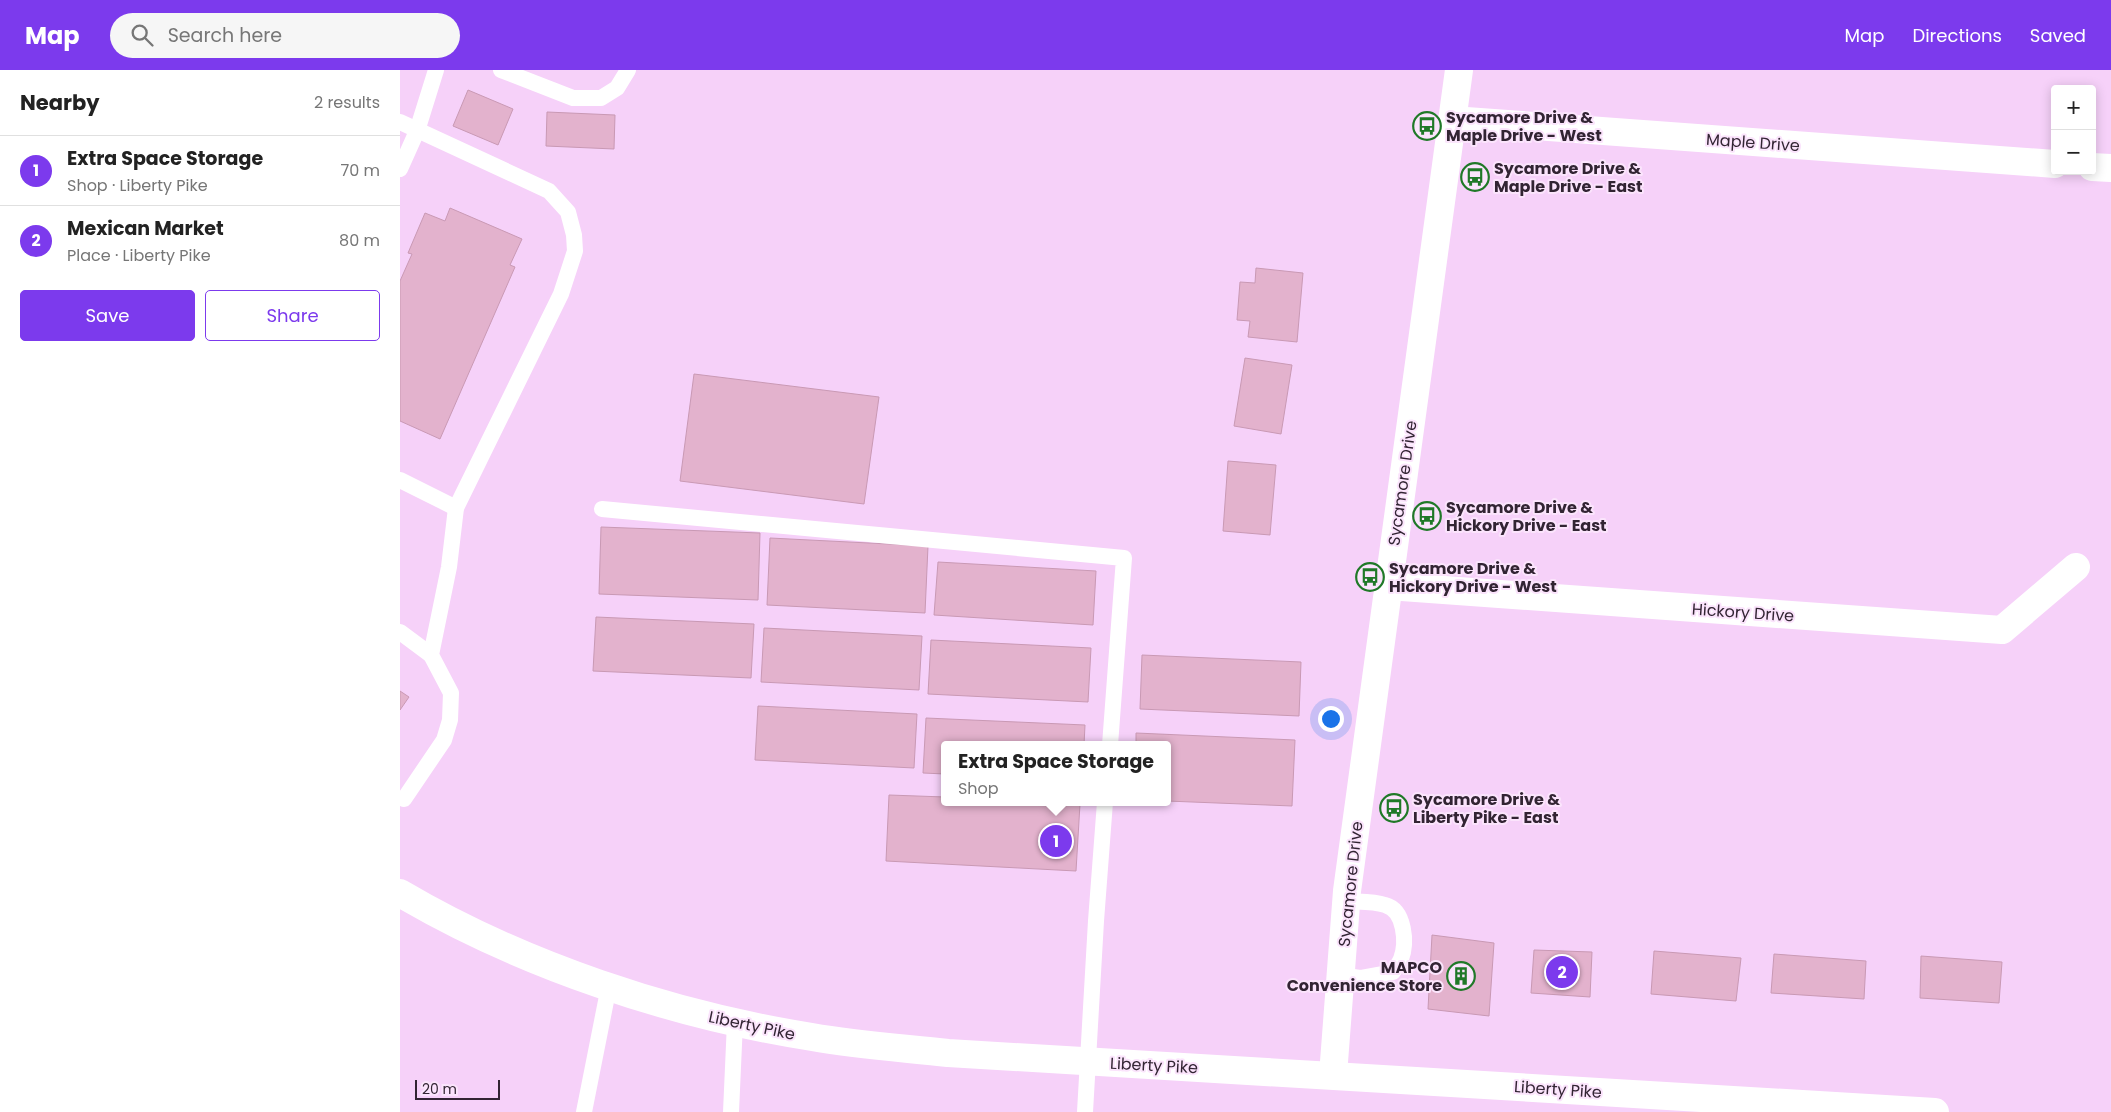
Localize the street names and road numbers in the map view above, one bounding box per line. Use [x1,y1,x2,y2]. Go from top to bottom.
street label: Maple Drive [1705,128,1801,157]
street label: Sycamore Drive [1382,419,1423,547]
street label: Hickory Drive [1691,597,1795,628]
street label: Sycamore Drive [1332,820,1369,948]
street label: Liberty Pike [706,1005,797,1046]
street label: Liberty Pike [1109,1052,1199,1079]
street label: Liberty Pike [1513,1075,1603,1104]

